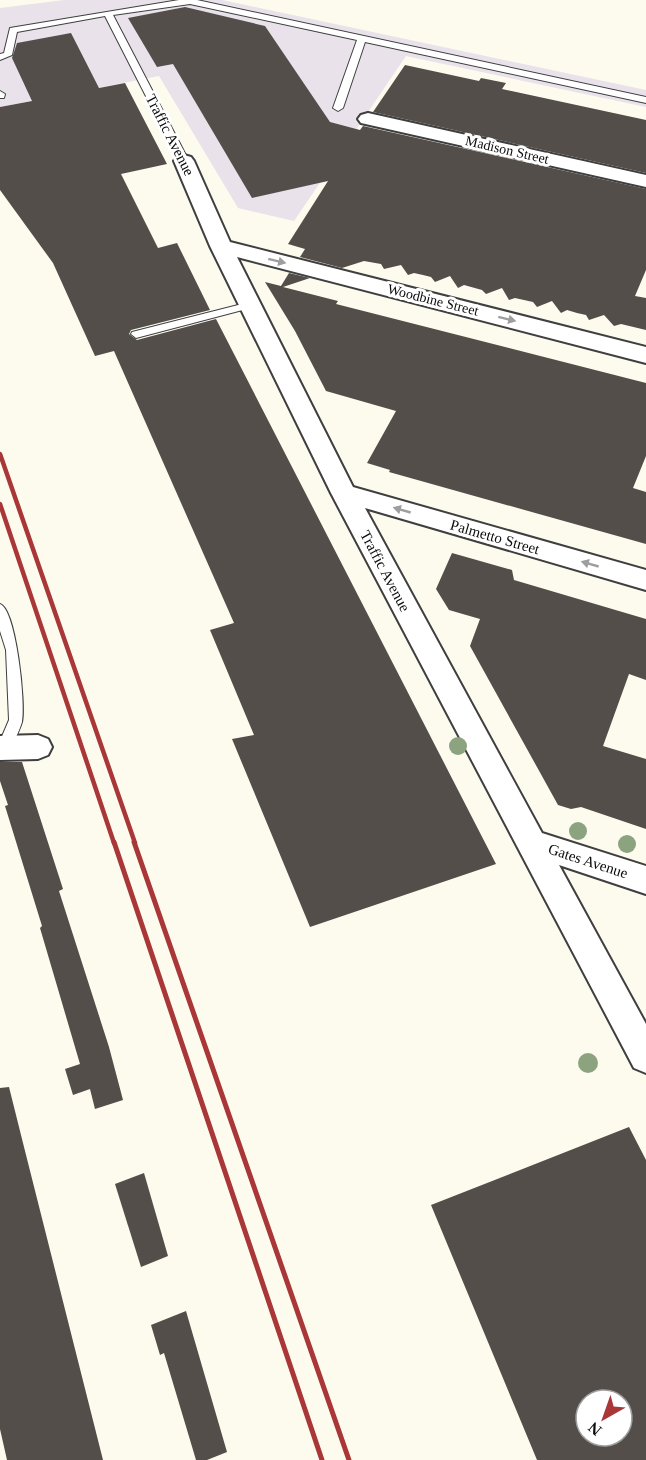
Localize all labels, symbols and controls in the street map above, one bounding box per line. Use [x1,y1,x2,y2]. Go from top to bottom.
street label: Traffic Avenue [143,92,198,179]
street label: Madison Street [464,133,550,167]
one-way arrow [268,256,287,266]
street label: Woodbine Street [386,281,480,319]
one-way arrow [498,315,516,325]
one-way arrow [393,505,411,514]
street label: Palmetto Street [449,517,542,558]
street label: Traffic Avenue [357,528,413,614]
one-way arrow [581,559,599,568]
street label: Gates Avenue [546,841,630,881]
north arrow [574,1388,634,1448]
text: N [584,1419,605,1439]

